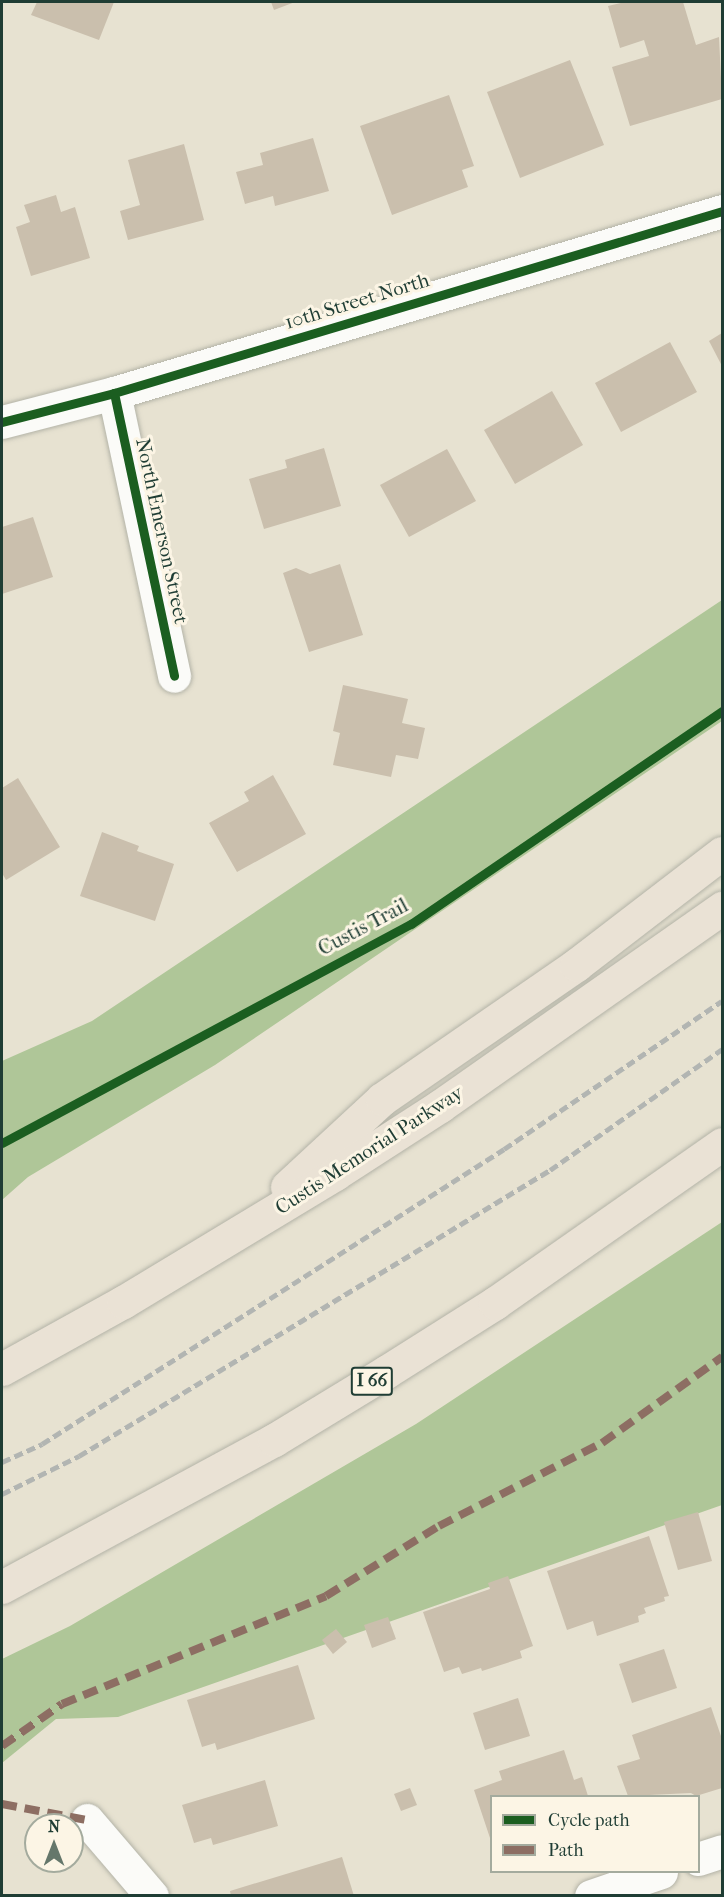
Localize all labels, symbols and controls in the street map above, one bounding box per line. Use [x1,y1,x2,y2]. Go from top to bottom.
street label: 10th Street North [282,268,432,334]
street label: North Emerson Street [131,436,193,626]
street label: Custis Trail [314,893,412,961]
street label: Custis Memorial Parkway [271,1080,467,1220]
road number: I 66 [350,1366,394,1396]
legend [490,1795,700,1873]
text: Cycle path [548,1810,629,1831]
north arrow [24,1813,84,1873]
text: N [48,1817,60,1836]
text: Path [548,1840,584,1861]

